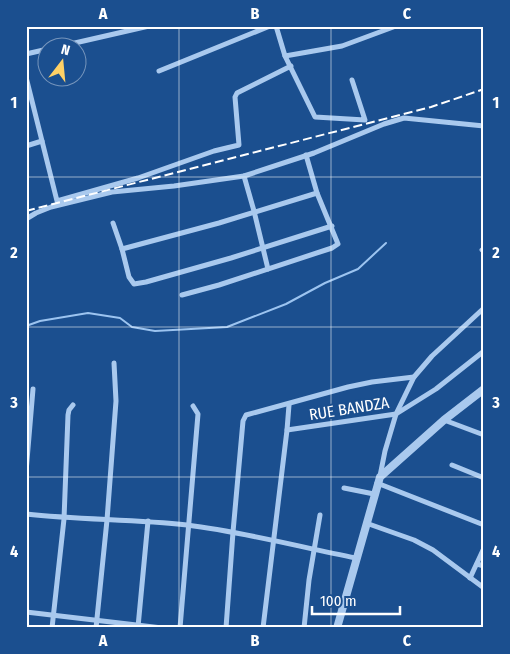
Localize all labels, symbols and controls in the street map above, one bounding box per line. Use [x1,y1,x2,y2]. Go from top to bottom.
text: A [98,4,108,23]
text: B [251,4,260,23]
text: C [403,4,412,23]
north arrow [38,38,88,88]
text: N [59,41,72,59]
text: 1 [11,93,17,112]
text: 1 [493,93,499,112]
text: 2 [9,243,18,262]
text: 2 [491,243,500,262]
text: 3 [9,393,18,412]
street label: RUE BANDZA [308,393,391,424]
text: 3 [491,393,500,412]
text: 4 [10,542,18,561]
text: 4 [492,542,500,561]
scale bar [312,584,400,616]
text: 100 m [320,592,357,610]
text: A [98,631,108,650]
text: B [251,631,260,650]
text: C [403,631,412,650]

